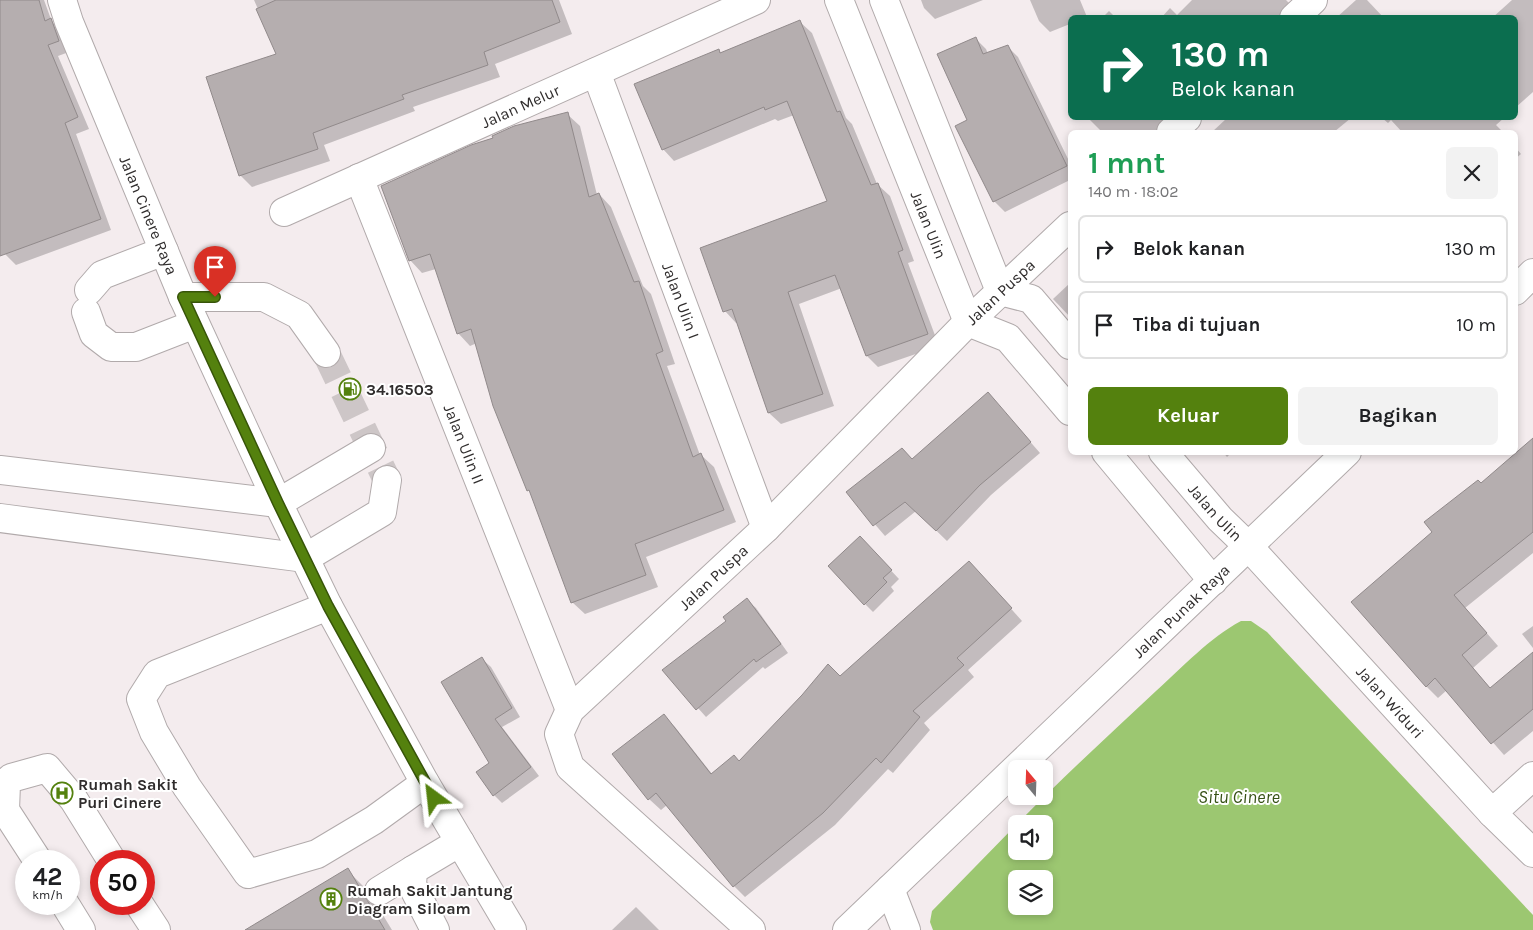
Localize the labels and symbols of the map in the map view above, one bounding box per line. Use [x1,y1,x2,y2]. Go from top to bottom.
street label: Jalan Melur [478,80,563,132]
street label: Jalan Cinere Raya [115,153,182,278]
street label: Jalan Ulin [906,188,951,262]
pin [194,246,236,297]
street label: Jalan Puspa [962,255,1039,329]
street label: Jalan Ulin I [658,260,704,341]
fuel station icon: 34.16503 [338,377,362,401]
place label: 34.16503 [366,380,434,399]
street label: Jalan Ulin II [440,401,488,487]
street label: Jalan Ulin [1184,480,1246,545]
street label: Jalan Puspa [675,541,752,614]
street label: Jalan Punak Raya [1129,560,1234,662]
street label: Jalan Widuri [1352,662,1428,742]
north arrow [1008,760,1052,805]
position arrow [407,771,459,823]
place label: Rumah Sakit Puri Cinere [78,775,177,812]
hospital icon: Rumah Sakit Puri Cinere [50,781,74,805]
water label: Situ Cinere [1198,786,1280,808]
speed limit sign: 50 [90,850,155,915]
place label: Rumah Sakit Jantung Diagram Siloam [347,881,513,918]
building icon: Rumah Sakit Jantung Diagram Siloam [319,887,343,911]

